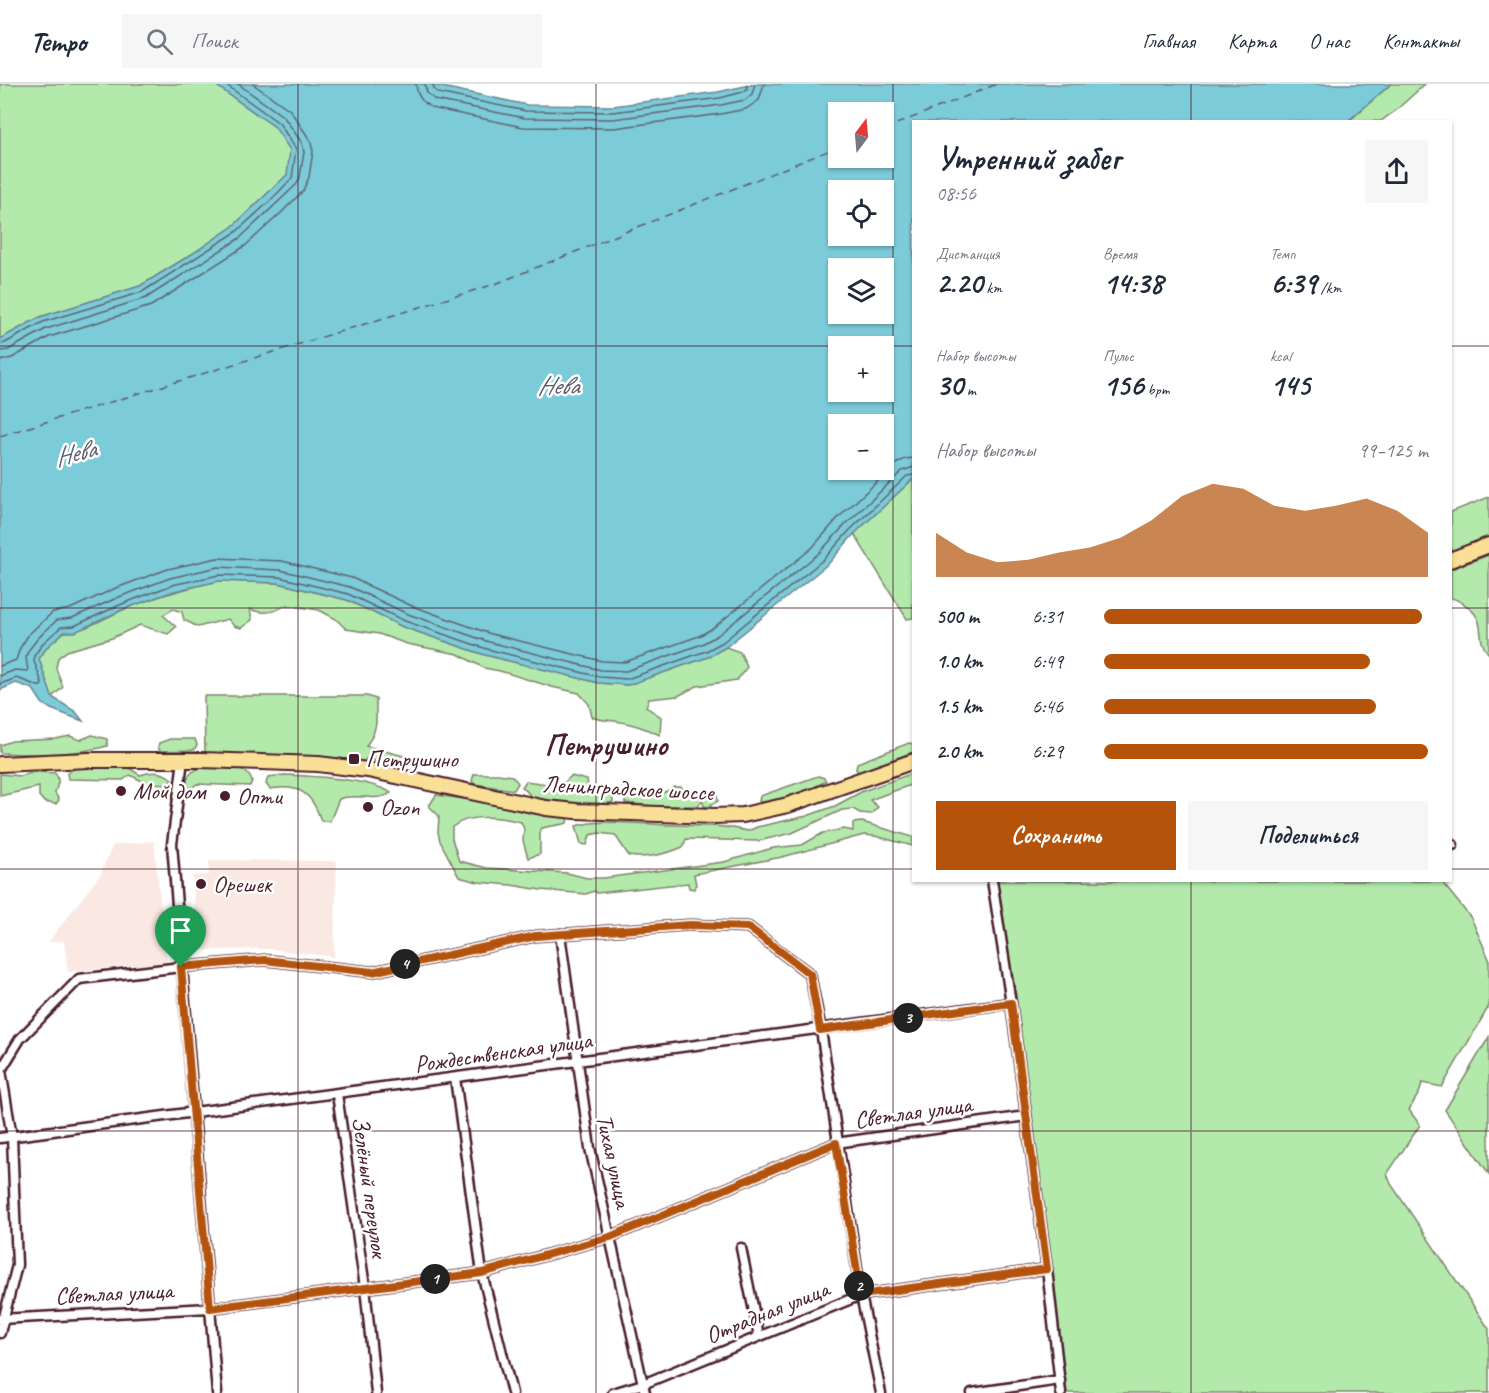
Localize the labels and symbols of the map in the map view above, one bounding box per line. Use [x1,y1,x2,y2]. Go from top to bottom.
north arrow [828,102,894,168]
water label: Нева [537,369,581,402]
water label: Нева [51,431,102,474]
district label: Петрушино [545,726,669,765]
place label: Петрушино [366,744,459,774]
marker: Петрушино [347,752,361,766]
street label: Ленинградское шоссе [542,769,717,808]
place label: Мой дом [133,776,207,806]
place label: Опти [237,781,284,811]
marker: Мой дом [114,784,128,798]
marker: Опти [218,789,232,803]
place label: Ozon [380,792,420,822]
marker: Ozon [361,800,375,814]
place label: Орешек [213,869,274,899]
marker: Орешек [194,877,208,891]
pin [155,905,206,967]
pin: 4 [390,949,420,979]
pin: 3 [893,1003,923,1033]
street label: Рождественская улица [412,1025,595,1079]
street label: Светлая улица [852,1089,976,1135]
street label: Тихая улица [589,1112,639,1213]
street label: Зелёный переулок [345,1115,395,1261]
pin: 1 [420,1264,450,1294]
pin: 2 [844,1271,874,1301]
street label: Отрадная улица [701,1273,835,1350]
street label: Светлая улица [54,1275,176,1311]

